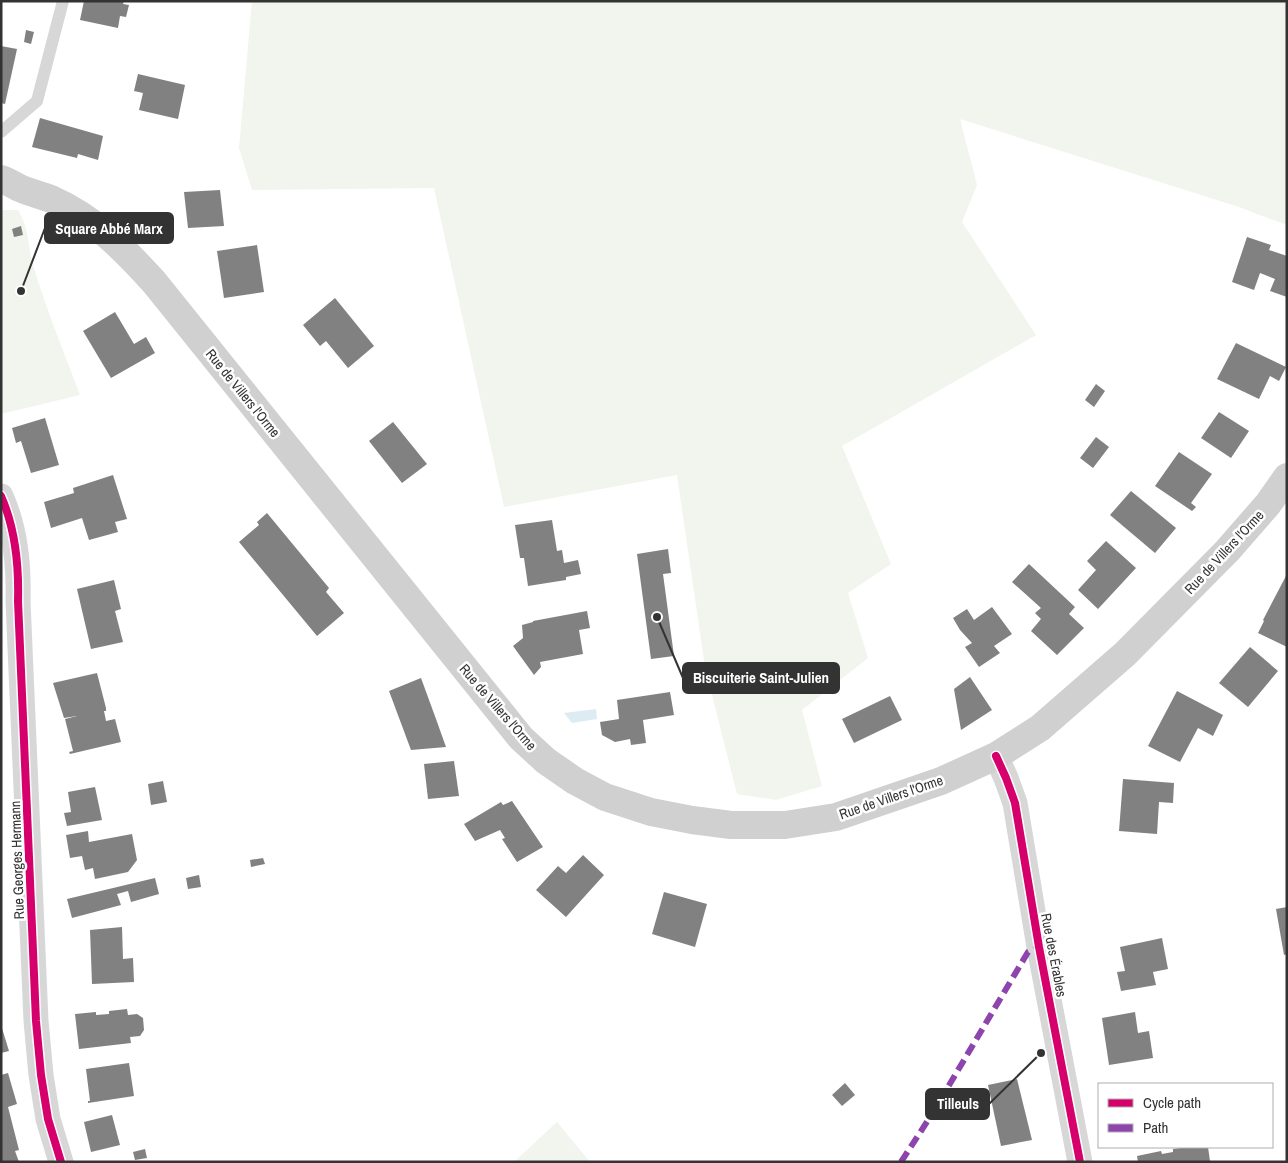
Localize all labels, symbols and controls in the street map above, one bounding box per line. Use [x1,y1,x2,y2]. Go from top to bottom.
callout: Square Abbé Marx [45,213,173,243]
text: Square Abbé Marx [55,218,163,239]
street label: Rue de Villers l'Orme [202,345,284,441]
street label: Rue de Villers l'Orme [1180,506,1268,598]
street label: Rue de Villers l'Orme [456,660,540,754]
callout: Biscuiterie Saint-Julien [683,663,839,693]
text: Biscuiterie Saint-Julien [693,667,829,688]
street label: Rue de Villers l'Orme [837,771,945,823]
street label: Rue Georges Hermann [6,800,28,920]
street label: Rue des Érables [1037,912,1071,999]
legend [1098,1083,1273,1148]
callout: Tilleuls [926,1089,989,1119]
text: Cycle path [1143,1092,1201,1113]
text: Tilleuls [937,1093,979,1114]
text: Path [1143,1117,1168,1138]

